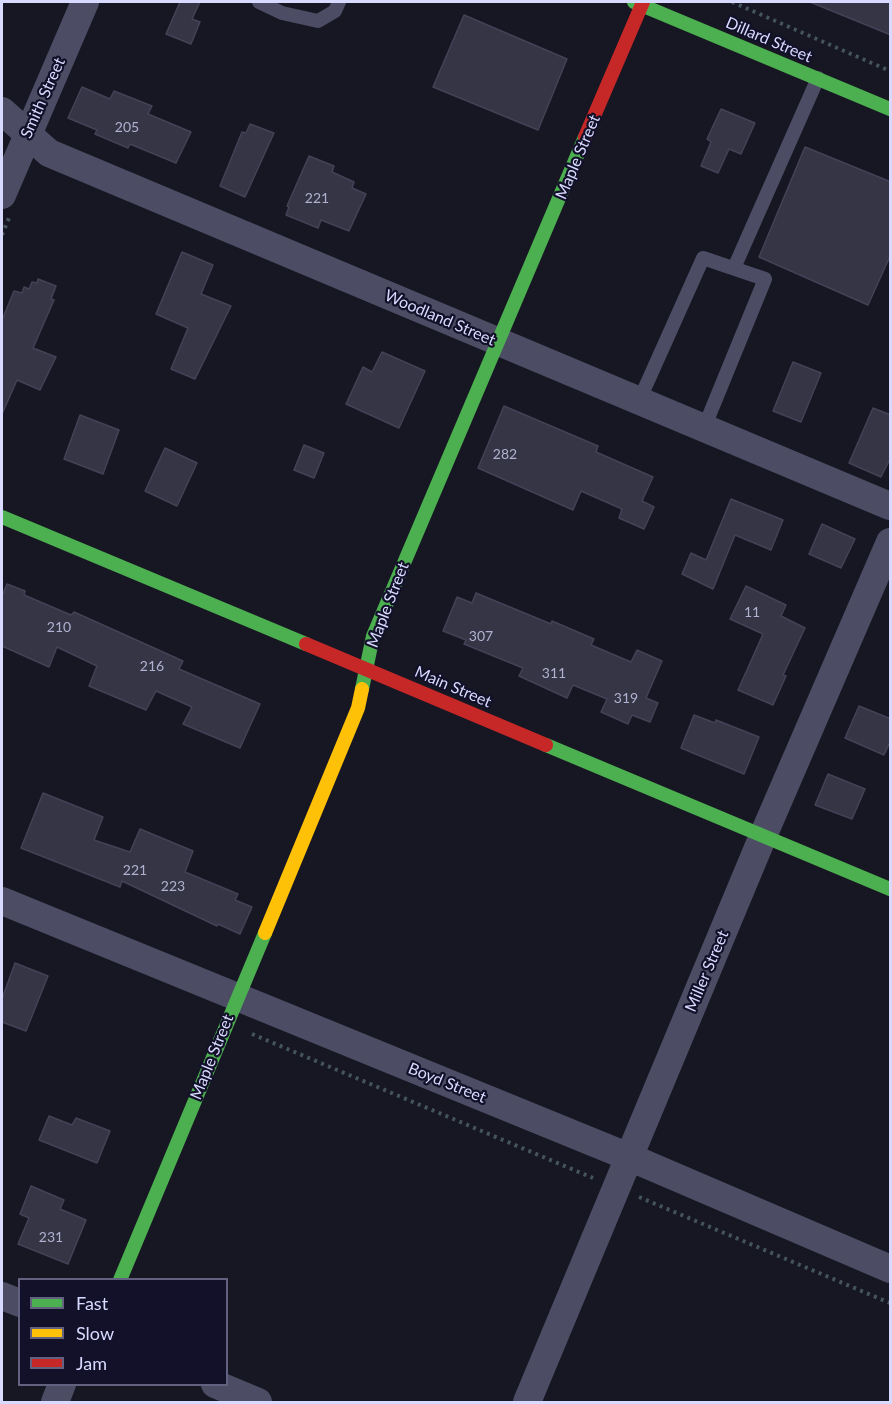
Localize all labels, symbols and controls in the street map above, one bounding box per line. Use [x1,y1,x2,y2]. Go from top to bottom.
street label: Dillard Street [723,13,815,67]
street label: Smith Street [17,55,69,141]
street label: Maple Street [552,112,604,202]
house number: 205 [115,119,139,135]
house number: 221 [305,190,329,206]
street label: Woodland Street [382,286,498,350]
house number: 282 [493,446,517,462]
street label: Maple Street [363,560,413,650]
house number: 11 [744,604,760,620]
house number: 210 [47,619,71,635]
house number: 307 [469,628,493,644]
house number: 216 [140,658,164,674]
street label: Main Street [412,662,494,712]
house number: 311 [542,665,566,681]
house number: 319 [614,690,638,706]
house number: 221 [123,862,147,878]
house number: 223 [161,878,185,894]
street label: Miller Street [681,927,733,1015]
street label: Maple Street [186,1012,238,1102]
street label: Boyd Street [405,1059,489,1107]
house number: 231 [39,1229,63,1245]
legend [18,1278,228,1386]
text: Fast [76,1292,108,1314]
text: Slow [76,1322,114,1344]
text: Jam [76,1352,107,1374]

